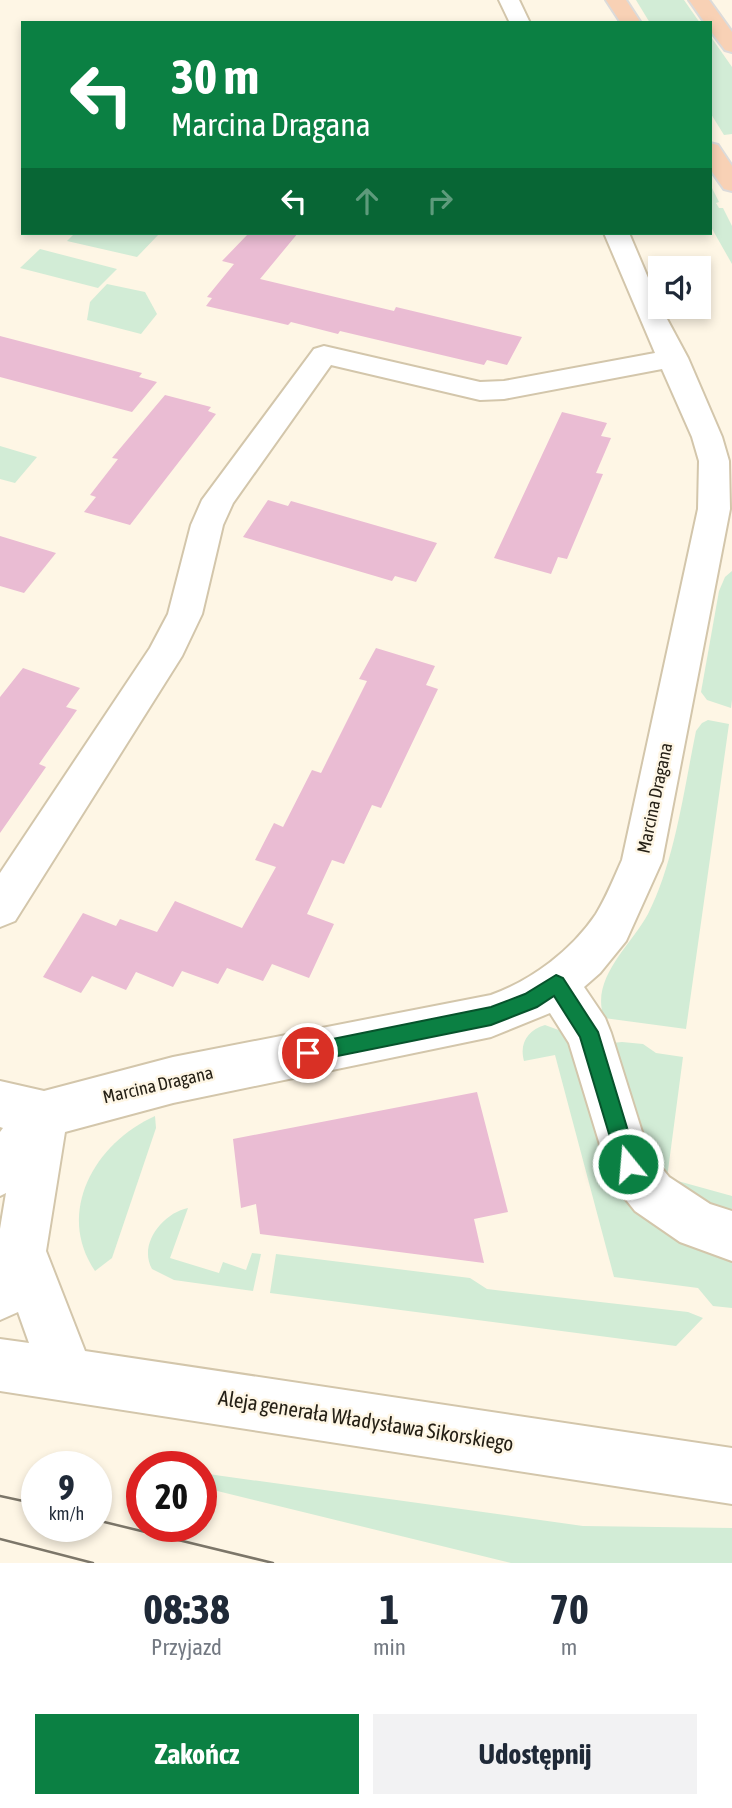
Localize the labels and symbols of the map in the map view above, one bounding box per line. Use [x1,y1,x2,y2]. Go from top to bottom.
street label: Marcina Dragana [633,741,676,855]
pin [278,1023,338,1083]
street label: Marcina Dragana [101,1062,215,1107]
position arrow [591,1127,665,1201]
street label: Aleja generała Władysława Sikorskiego [217,1385,515,1455]
speed limit sign: 20 [126,1451,217,1542]

